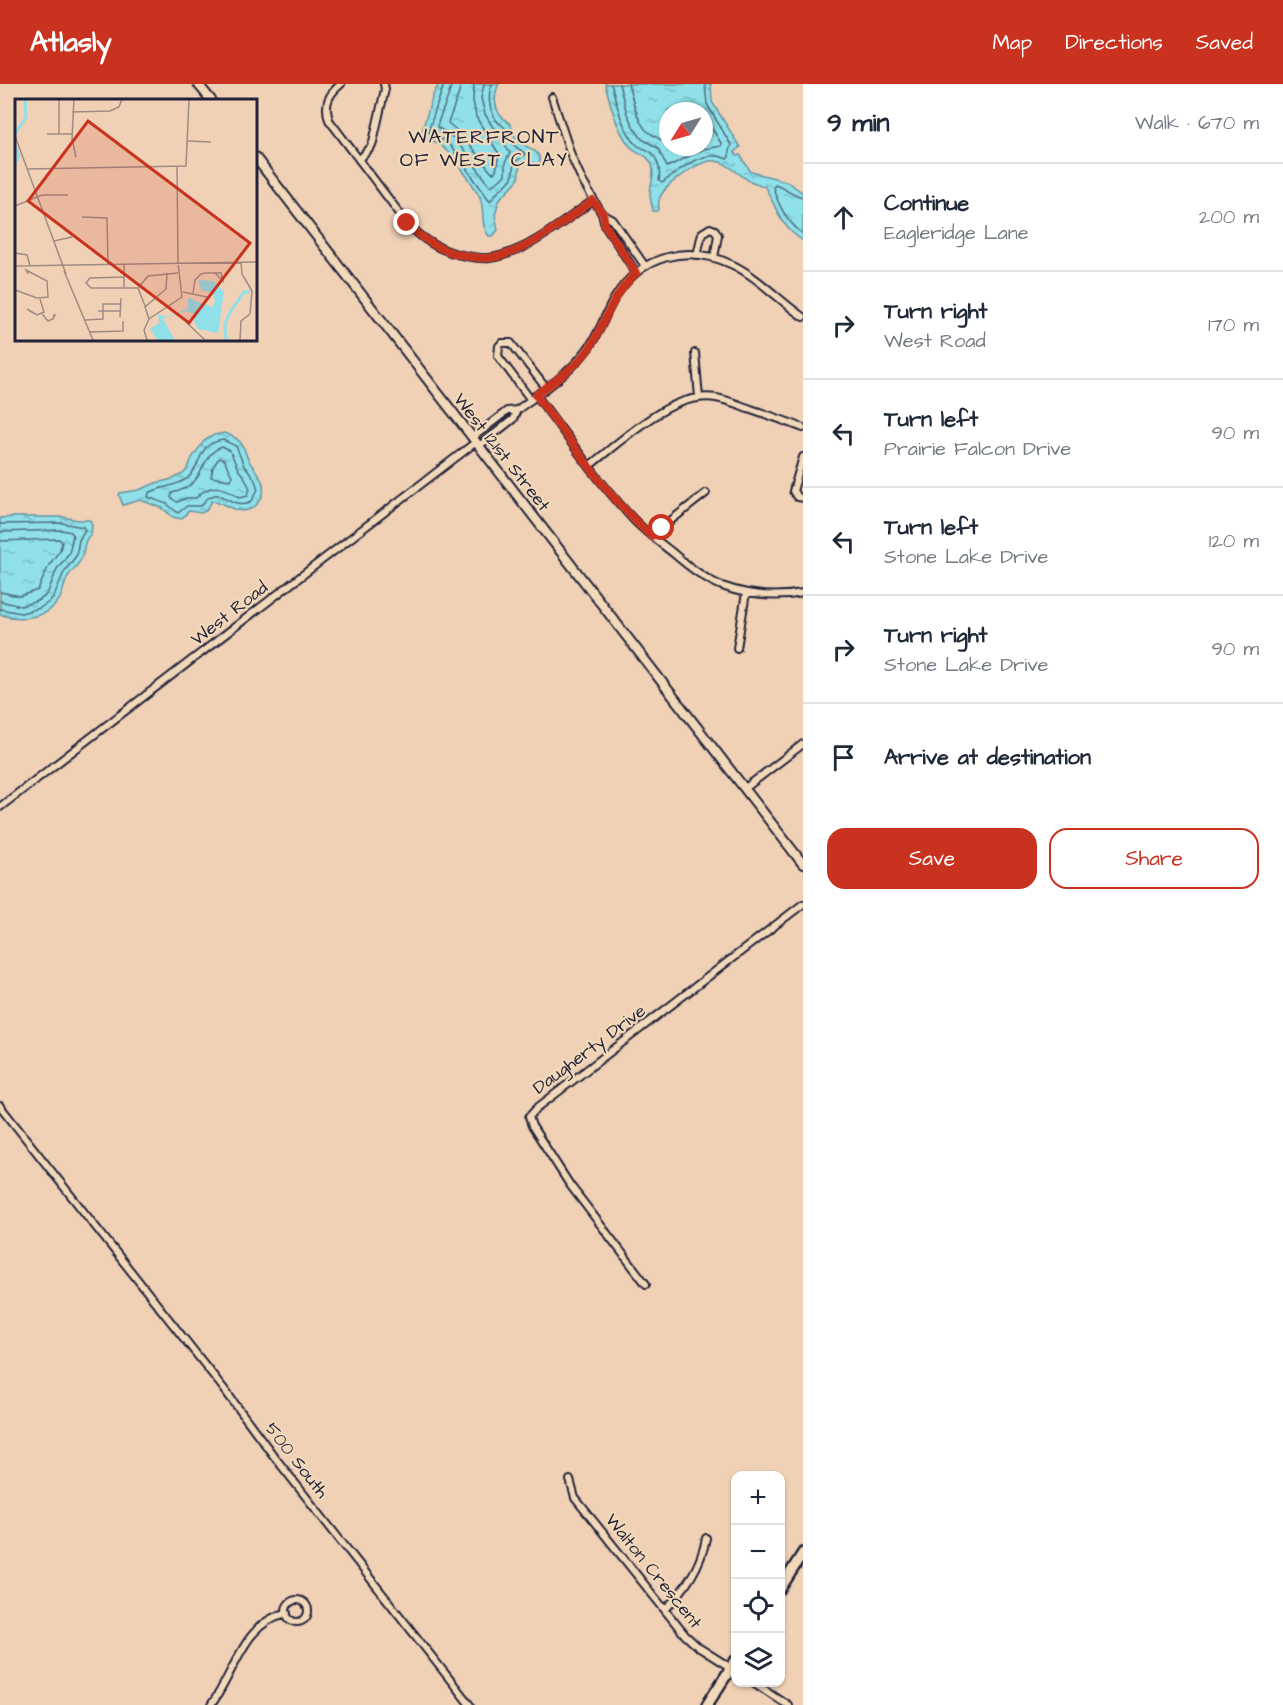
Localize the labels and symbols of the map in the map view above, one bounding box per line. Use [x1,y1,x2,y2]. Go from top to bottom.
inset map [15,99,256,340]
north arrow [659,102,713,156]
district label: WATERFRONT OF WEST CLAY [400,123,568,174]
route end [393,209,419,235]
street label: West 121st Street [447,388,556,517]
route start [648,514,674,540]
street label: West Road [186,575,273,651]
street label: Daugherty Drive [528,998,652,1101]
street label: 500 South [259,1417,334,1503]
street label: Walton Crescent [599,1509,708,1635]

